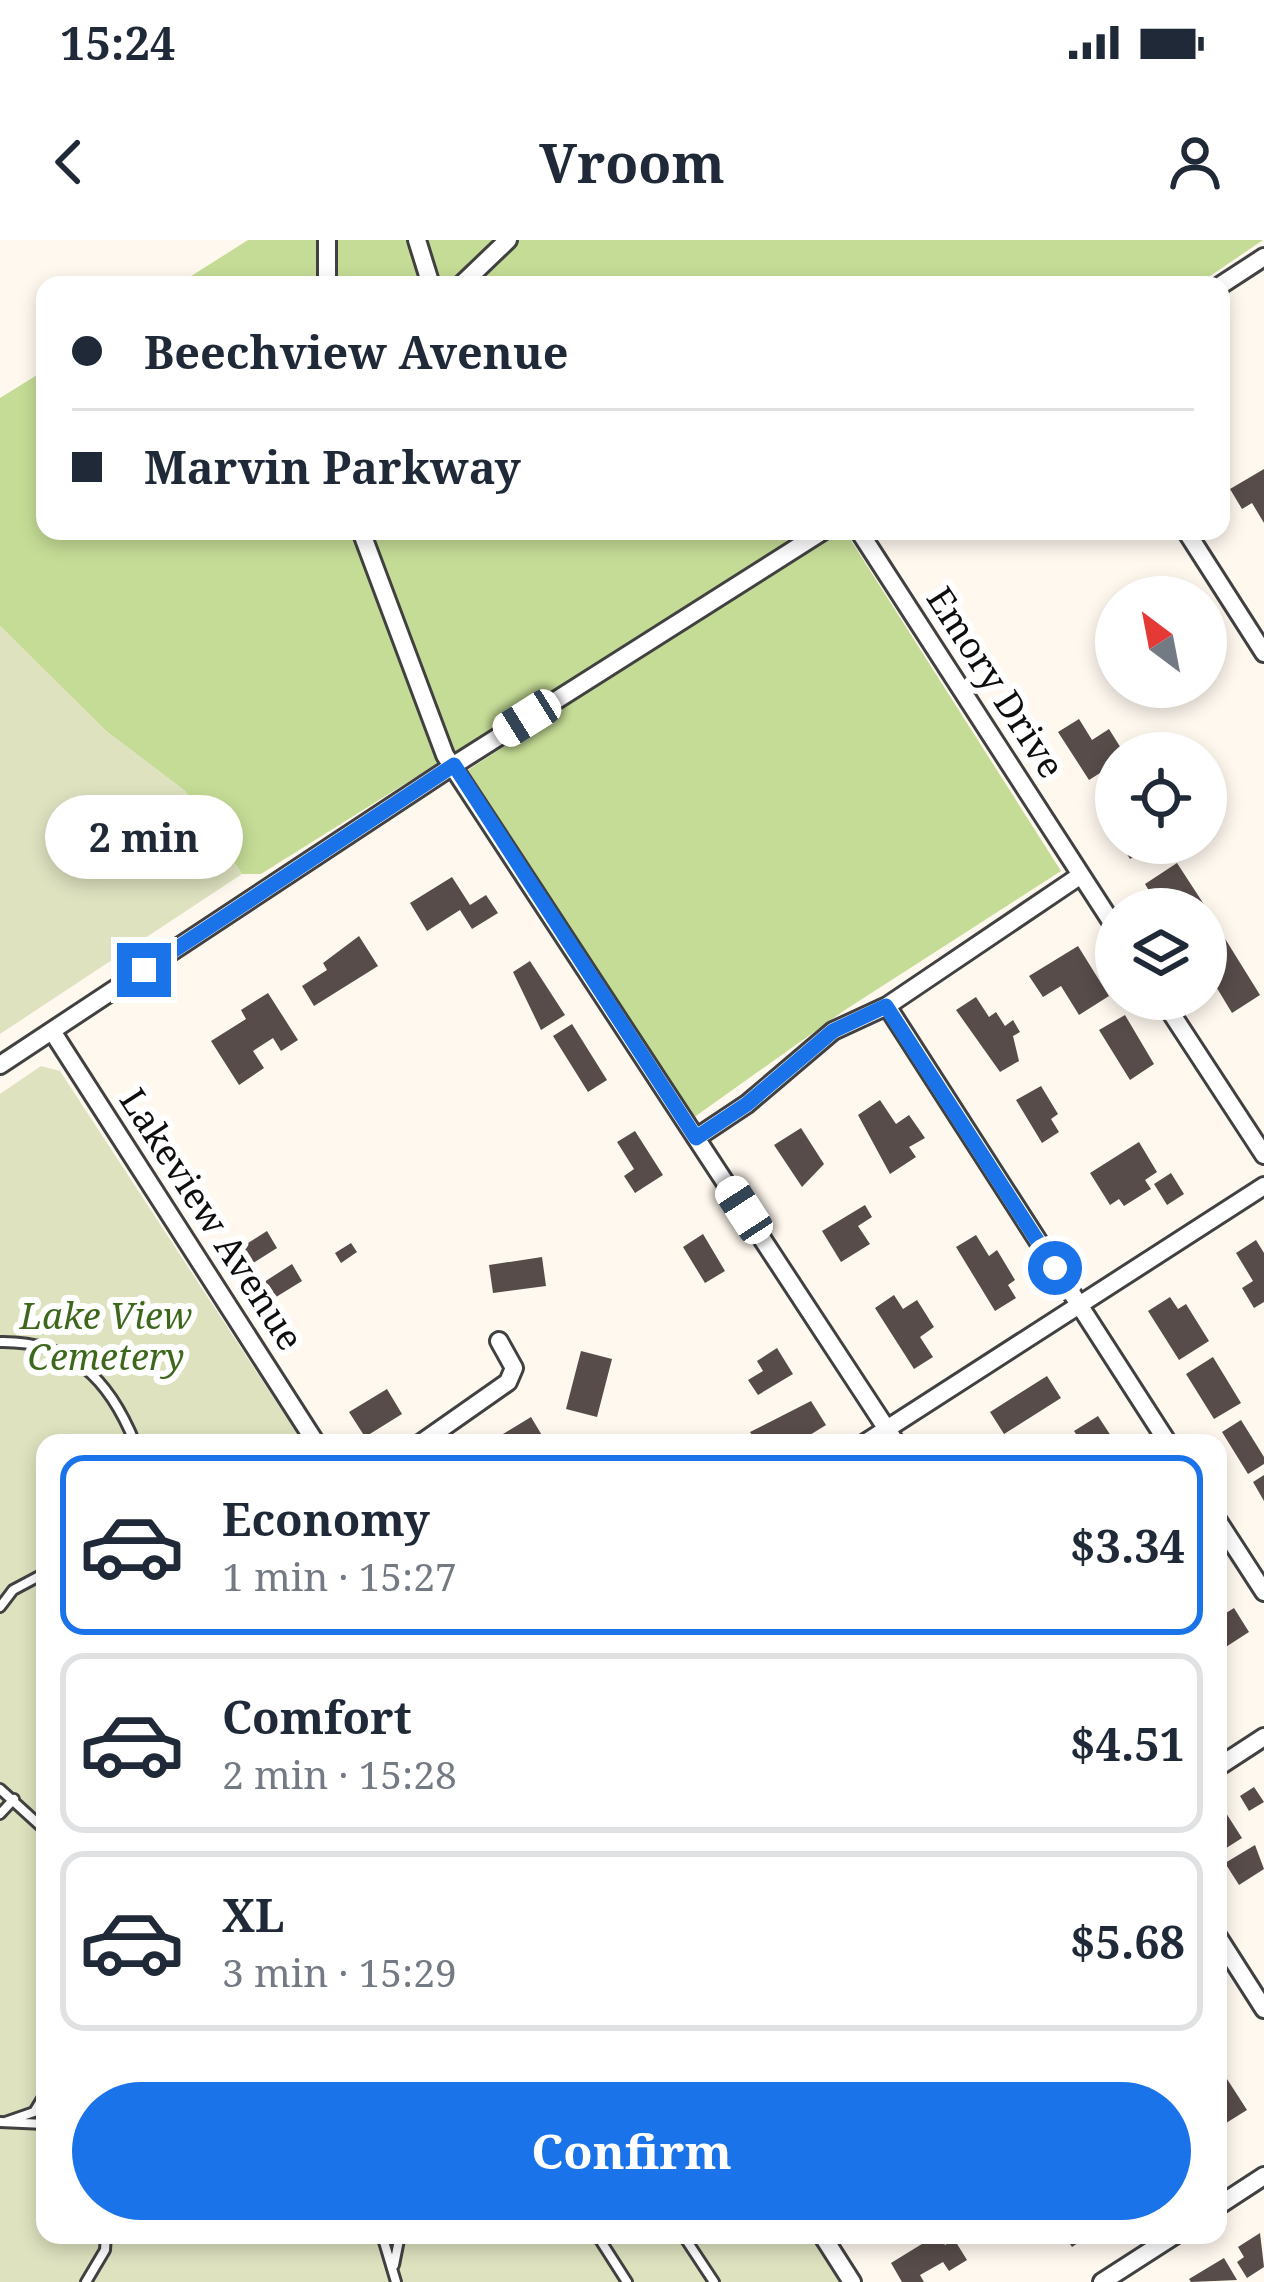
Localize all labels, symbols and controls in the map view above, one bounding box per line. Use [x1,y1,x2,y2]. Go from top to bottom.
text: 15:24 [60,12,175,73]
text: Vroom [539,125,725,199]
icon: back [36,129,102,195]
icon: person [1162,129,1228,195]
text: Beechview Avenue [144,321,569,382]
text: Marvin Parkway [144,436,521,497]
north arrow [1095,576,1227,708]
map controls [1095,576,1227,1020]
street label: Emory Drive [916,577,1076,787]
car [487,684,567,752]
button: locate [1095,732,1227,864]
callout: 2 min [45,796,243,880]
text: 2 min [89,810,199,863]
button: layers [1095,888,1227,1020]
route end [117,943,171,997]
street label: Lakeview Avenue [109,1079,315,1359]
car [709,1170,779,1250]
route start [1028,1241,1082,1295]
park label: Lake View Cemetery [19,1291,192,1381]
text: Economy [222,1488,430,1549]
icon: car [78,1491,186,1599]
text: $3.34 [1070,1515,1185,1576]
text: 1 min · 15:27 [222,1549,457,1602]
text: Comfort [222,1686,412,1747]
icon: car [78,1689,186,1797]
text: $4.51 [1070,1713,1185,1774]
text: 2 min · 15:28 [222,1747,457,1800]
text: XL [222,1884,284,1945]
icon: car [78,1887,186,1995]
text: $5.68 [1070,1911,1185,1972]
text: 3 min · 15:29 [222,1945,457,1998]
button: Confirm [72,2082,1191,2220]

